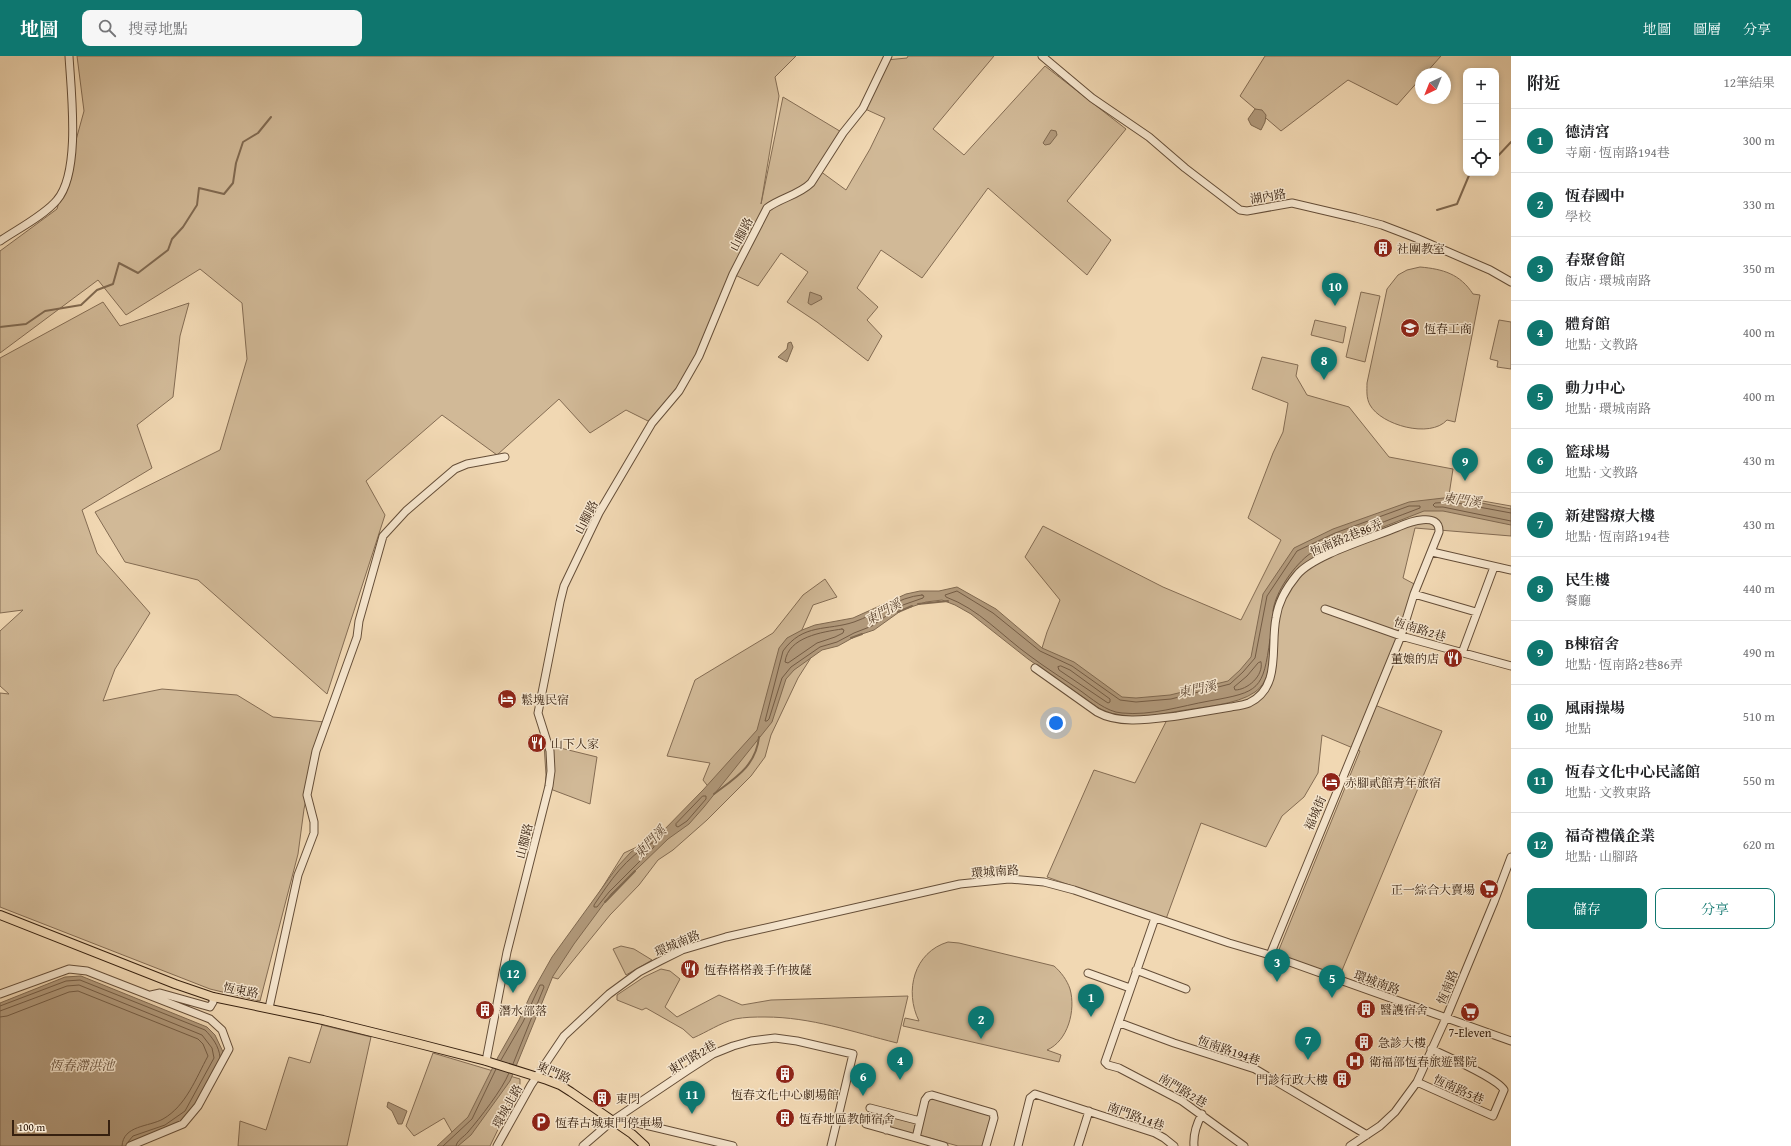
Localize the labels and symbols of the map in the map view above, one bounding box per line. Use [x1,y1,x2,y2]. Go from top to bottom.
north arrow [1415,68,1451,104]
street label: 湖內路 [1249,185,1287,207]
street label: 山腳路 [725,214,757,254]
building icon: 社團教室 [1372,237,1394,259]
place label: 社團教室 [1397,240,1445,257]
pin: 10 [1322,273,1348,306]
school or university icon: 恆春工商 [1399,317,1421,339]
place label: 恆春工商 [1424,320,1472,337]
pin: 8 [1311,347,1337,380]
pin: 9 [1452,448,1478,481]
water label: 東門溪 [1441,488,1485,512]
street label: 山腳路 [570,497,602,537]
street label: 恆南路2巷86弄 [1307,514,1385,560]
water label: 東門溪 [861,593,906,630]
street label: 恆南路2巷 [1392,613,1448,645]
restaurant icon: 董娘的店 [1442,647,1464,669]
place label: 董娘的店 [1391,650,1439,667]
water label: 東門溪 [1176,676,1220,702]
hotel icon: 鬆塊民宿 [496,688,518,710]
place label: 鬆塊民宿 [521,691,569,708]
your location [1046,713,1066,733]
restaurant icon: 山下人家 [526,732,548,754]
place label: 山下人家 [551,735,599,752]
hotel icon: 赤腳貳館青年旅宿 [1320,771,1342,793]
place label: 赤腳貳館青年旅宿 [1345,774,1441,791]
street label: 福城街 [1300,792,1330,833]
water label: 東門溪 [629,820,672,863]
street label: 山腳路 [511,821,537,861]
street label: 環城南路 [970,861,1020,881]
supermarket icon: 正一綜合大賣場 [1478,878,1500,900]
place label: 正一綜合大賣場 [1391,881,1475,898]
street label: 環城南路 [652,926,702,960]
pin: 3 [1264,949,1290,982]
restaurant icon: 恆春榙榙義手作披薩 [679,958,701,980]
pin: 12 [500,960,526,993]
place label: 恆春榙榙義手作披薩 [704,961,812,978]
pin: 5 [1319,965,1345,998]
street label: 環城南路 [1352,966,1402,998]
street label: 恆南路 [1432,967,1462,1007]
street label: 恆東路 [222,978,260,1002]
pin: 1 [1078,984,1104,1017]
building icon: 醫護宿舍 [1355,998,1377,1020]
building icon: 潛水部落 [474,999,496,1021]
place label: 醫護宿舍 [1380,1001,1428,1018]
supermarket icon: 7-Eleven [1459,1001,1481,1023]
place label: 潛水部落 [499,1002,547,1019]
pin: 2 [968,1006,994,1039]
place label: 7-Eleven [1448,1024,1492,1041]
pin: 7 [1295,1027,1321,1060]
street label: 恆南路194巷 [1195,1031,1263,1069]
building icon: 急診大樓 [1353,1031,1375,1053]
place label: 急診大樓 [1378,1034,1426,1051]
street label: 東門路2巷 [665,1036,719,1078]
pin: 4 [887,1047,913,1080]
hospital icon: 衛福部恆春旅遊醫院 [1344,1050,1366,1072]
place label: 衛福部恆春旅遊醫院 [1369,1053,1477,1070]
water label: 恆春滯洪池 [49,1056,116,1075]
street label: 東門路 [534,1057,574,1087]
building icon: 恆春文化中心劇場館 [774,1063,796,1085]
pin: 6 [850,1063,876,1096]
building icon: 門診行政大樓 [1331,1068,1353,1090]
street label: 南門路2巷 [1156,1069,1210,1111]
street label: 恆南路5巷 [1431,1070,1487,1108]
place label: 門診行政大樓 [1256,1071,1328,1088]
street label: 環城北路 [488,1081,526,1131]
pin: 11 [679,1081,705,1114]
place label: 恆春文化中心劇場館 [731,1086,839,1103]
building icon: 東門 [591,1087,613,1109]
place label: 東門 [616,1090,640,1107]
street label: 南門路14巷 [1105,1098,1167,1134]
building icon: 恆春地區教師宿舍 [774,1107,796,1129]
place label: 恆春地區教師宿舍 [799,1110,895,1127]
parking icon: 恆春古城東門停車場 [530,1111,552,1133]
place label: 恆春古城東門停車場 [555,1114,663,1131]
scale bar [12,1118,110,1137]

